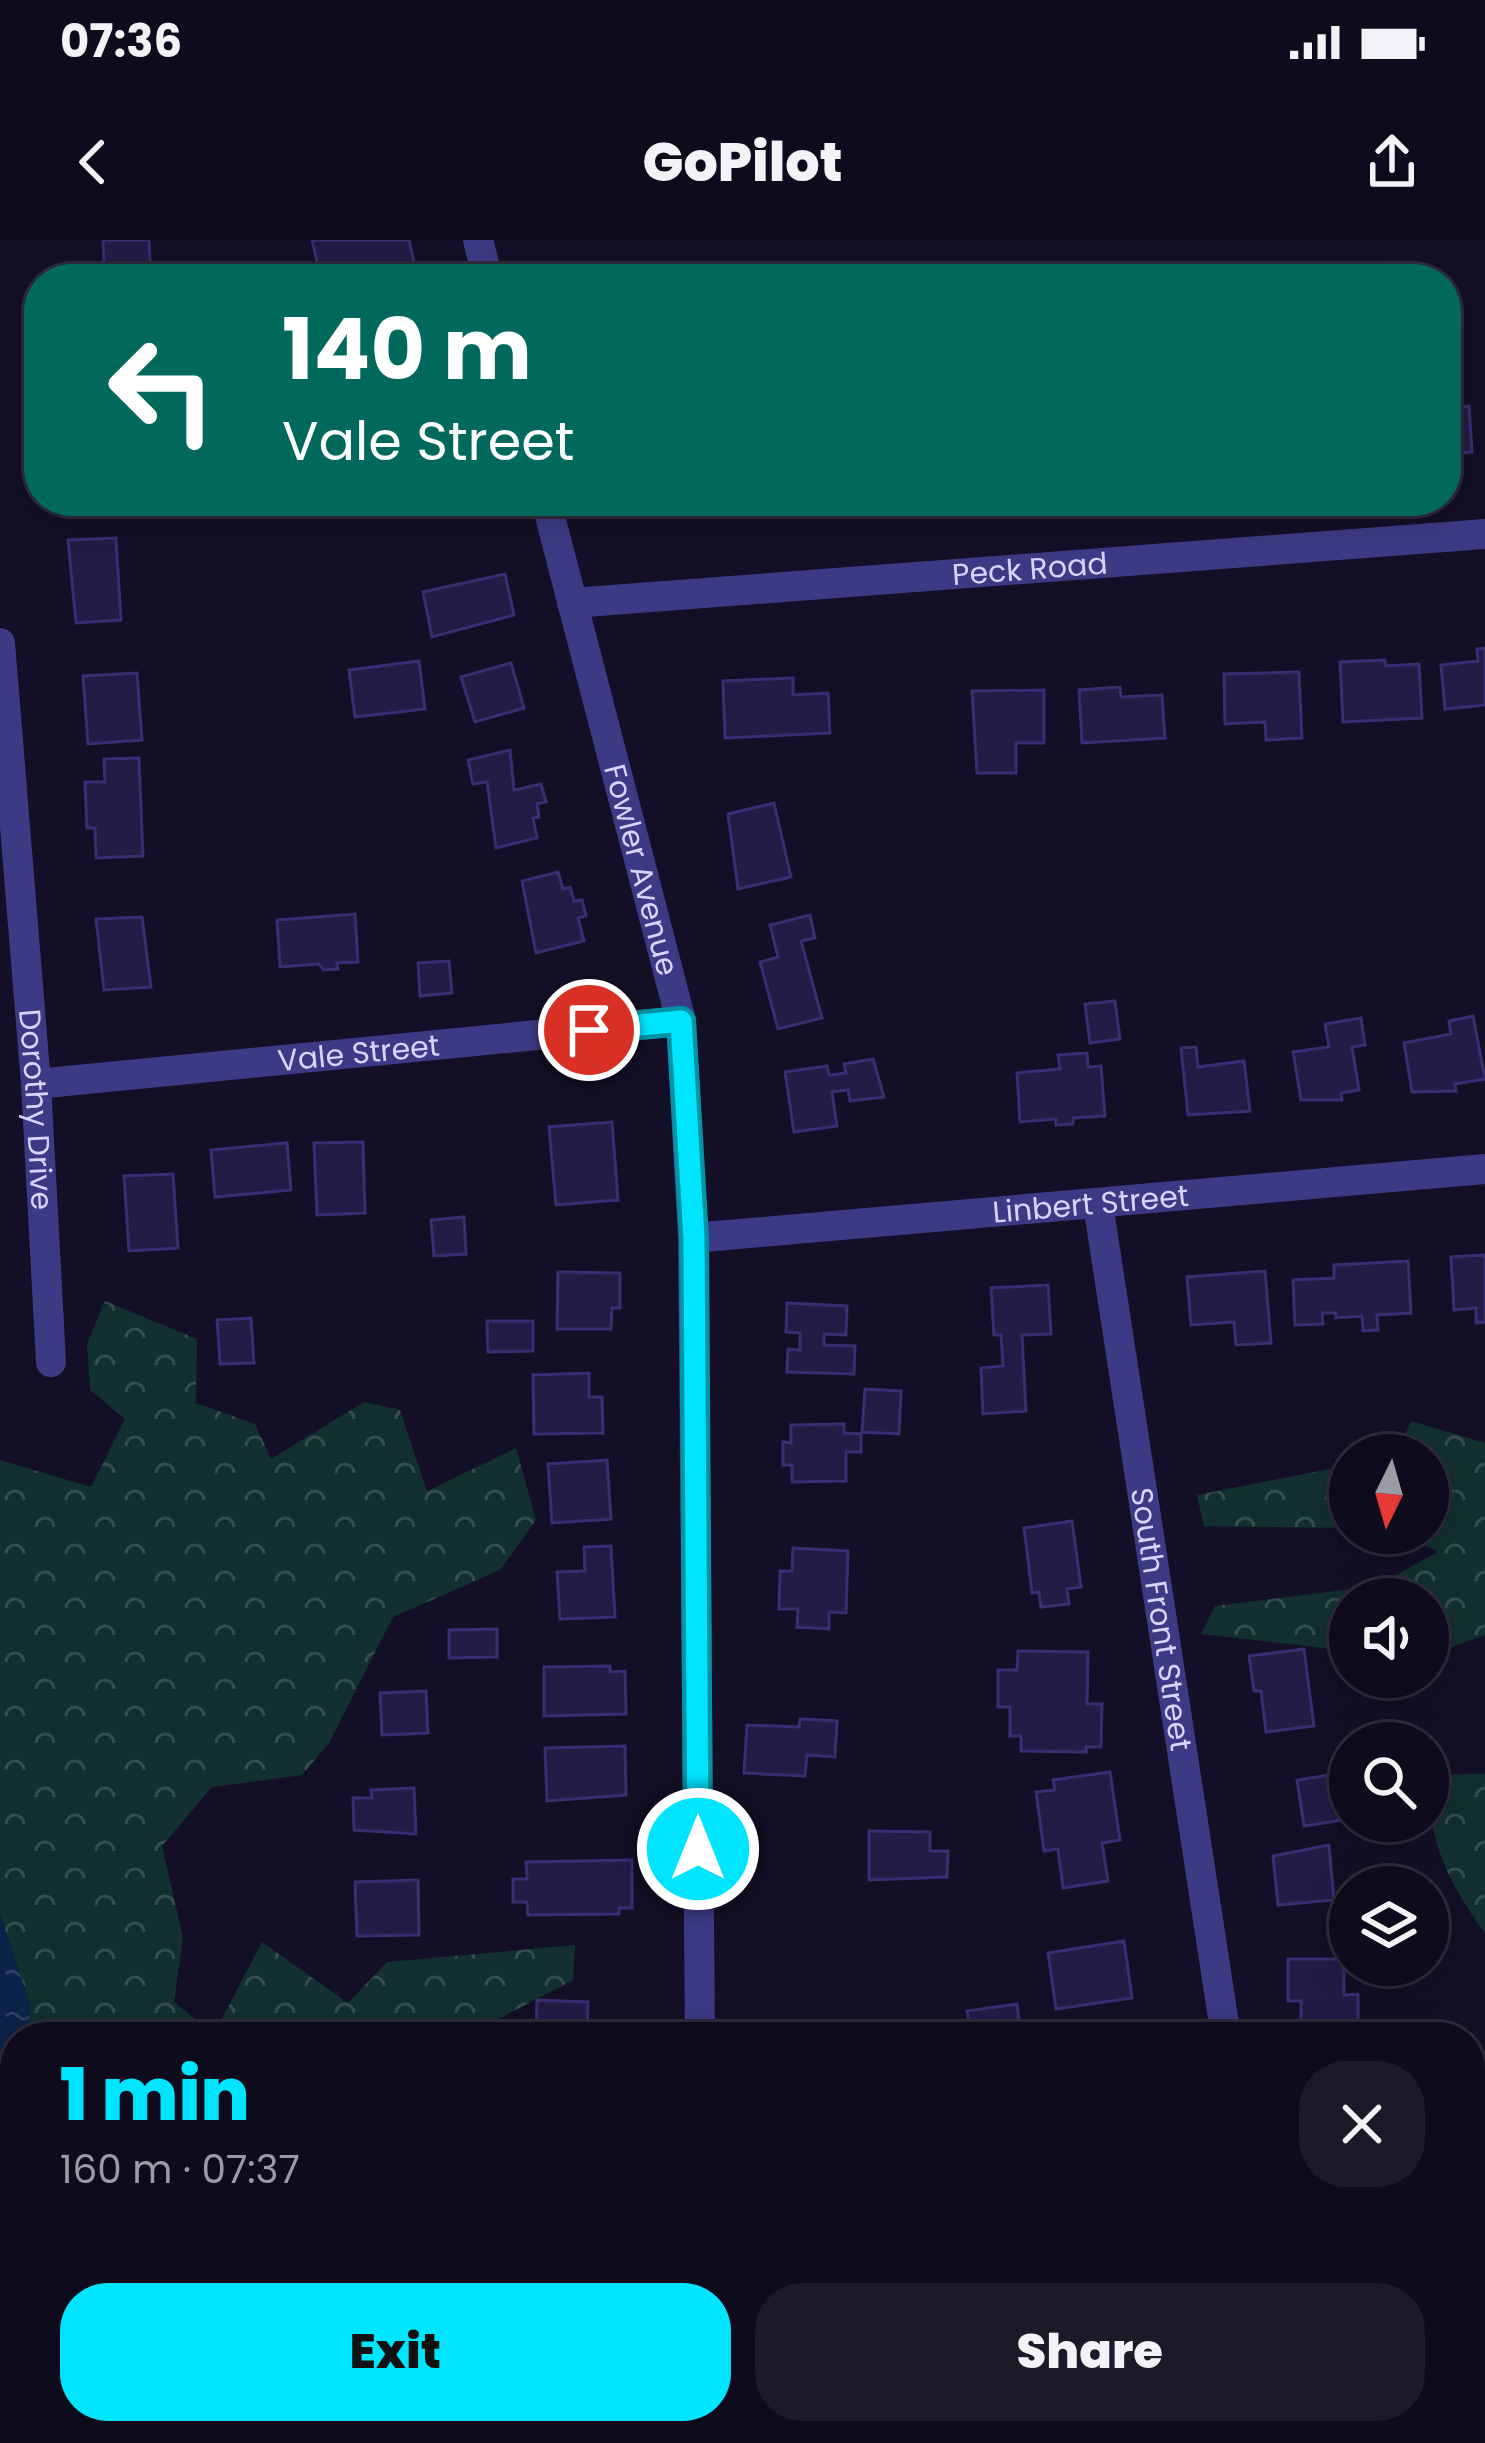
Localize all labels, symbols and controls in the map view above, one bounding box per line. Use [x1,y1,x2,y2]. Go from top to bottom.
text: 07:36 [60,10,182,73]
text: GoPilot [643,124,842,200]
icon: back [60,129,126,195]
icon: share [1359,129,1425,195]
text: 140 m [282,291,532,408]
icon: left [84,312,240,468]
text: Vale Street [282,403,574,479]
street label: Peck Road [950,541,1109,596]
street label: Fowler Avenue [594,759,690,980]
pin [538,979,640,1081]
icon: arrive [556,997,622,1063]
street label: Dorothy Drive [8,1007,64,1211]
street label: Vale Street [276,1023,441,1082]
street label: Linbert Street [991,1173,1190,1233]
north arrow [1329,1434,1449,1554]
map controls [1329,1434,1449,1986]
street label: South Front Street [1120,1485,1203,1754]
button: sound [1329,1578,1449,1698]
button: search [1329,1722,1449,1842]
position arrow [635,1786,761,1912]
button: layers [1329,1866,1449,1986]
text: 1 min [60,2044,250,2145]
button: close [1299,2061,1425,2187]
text: 160 m · 07:37 [60,2142,300,2197]
button: Exit [60,2283,731,2421]
button: Share [755,2283,1425,2421]

